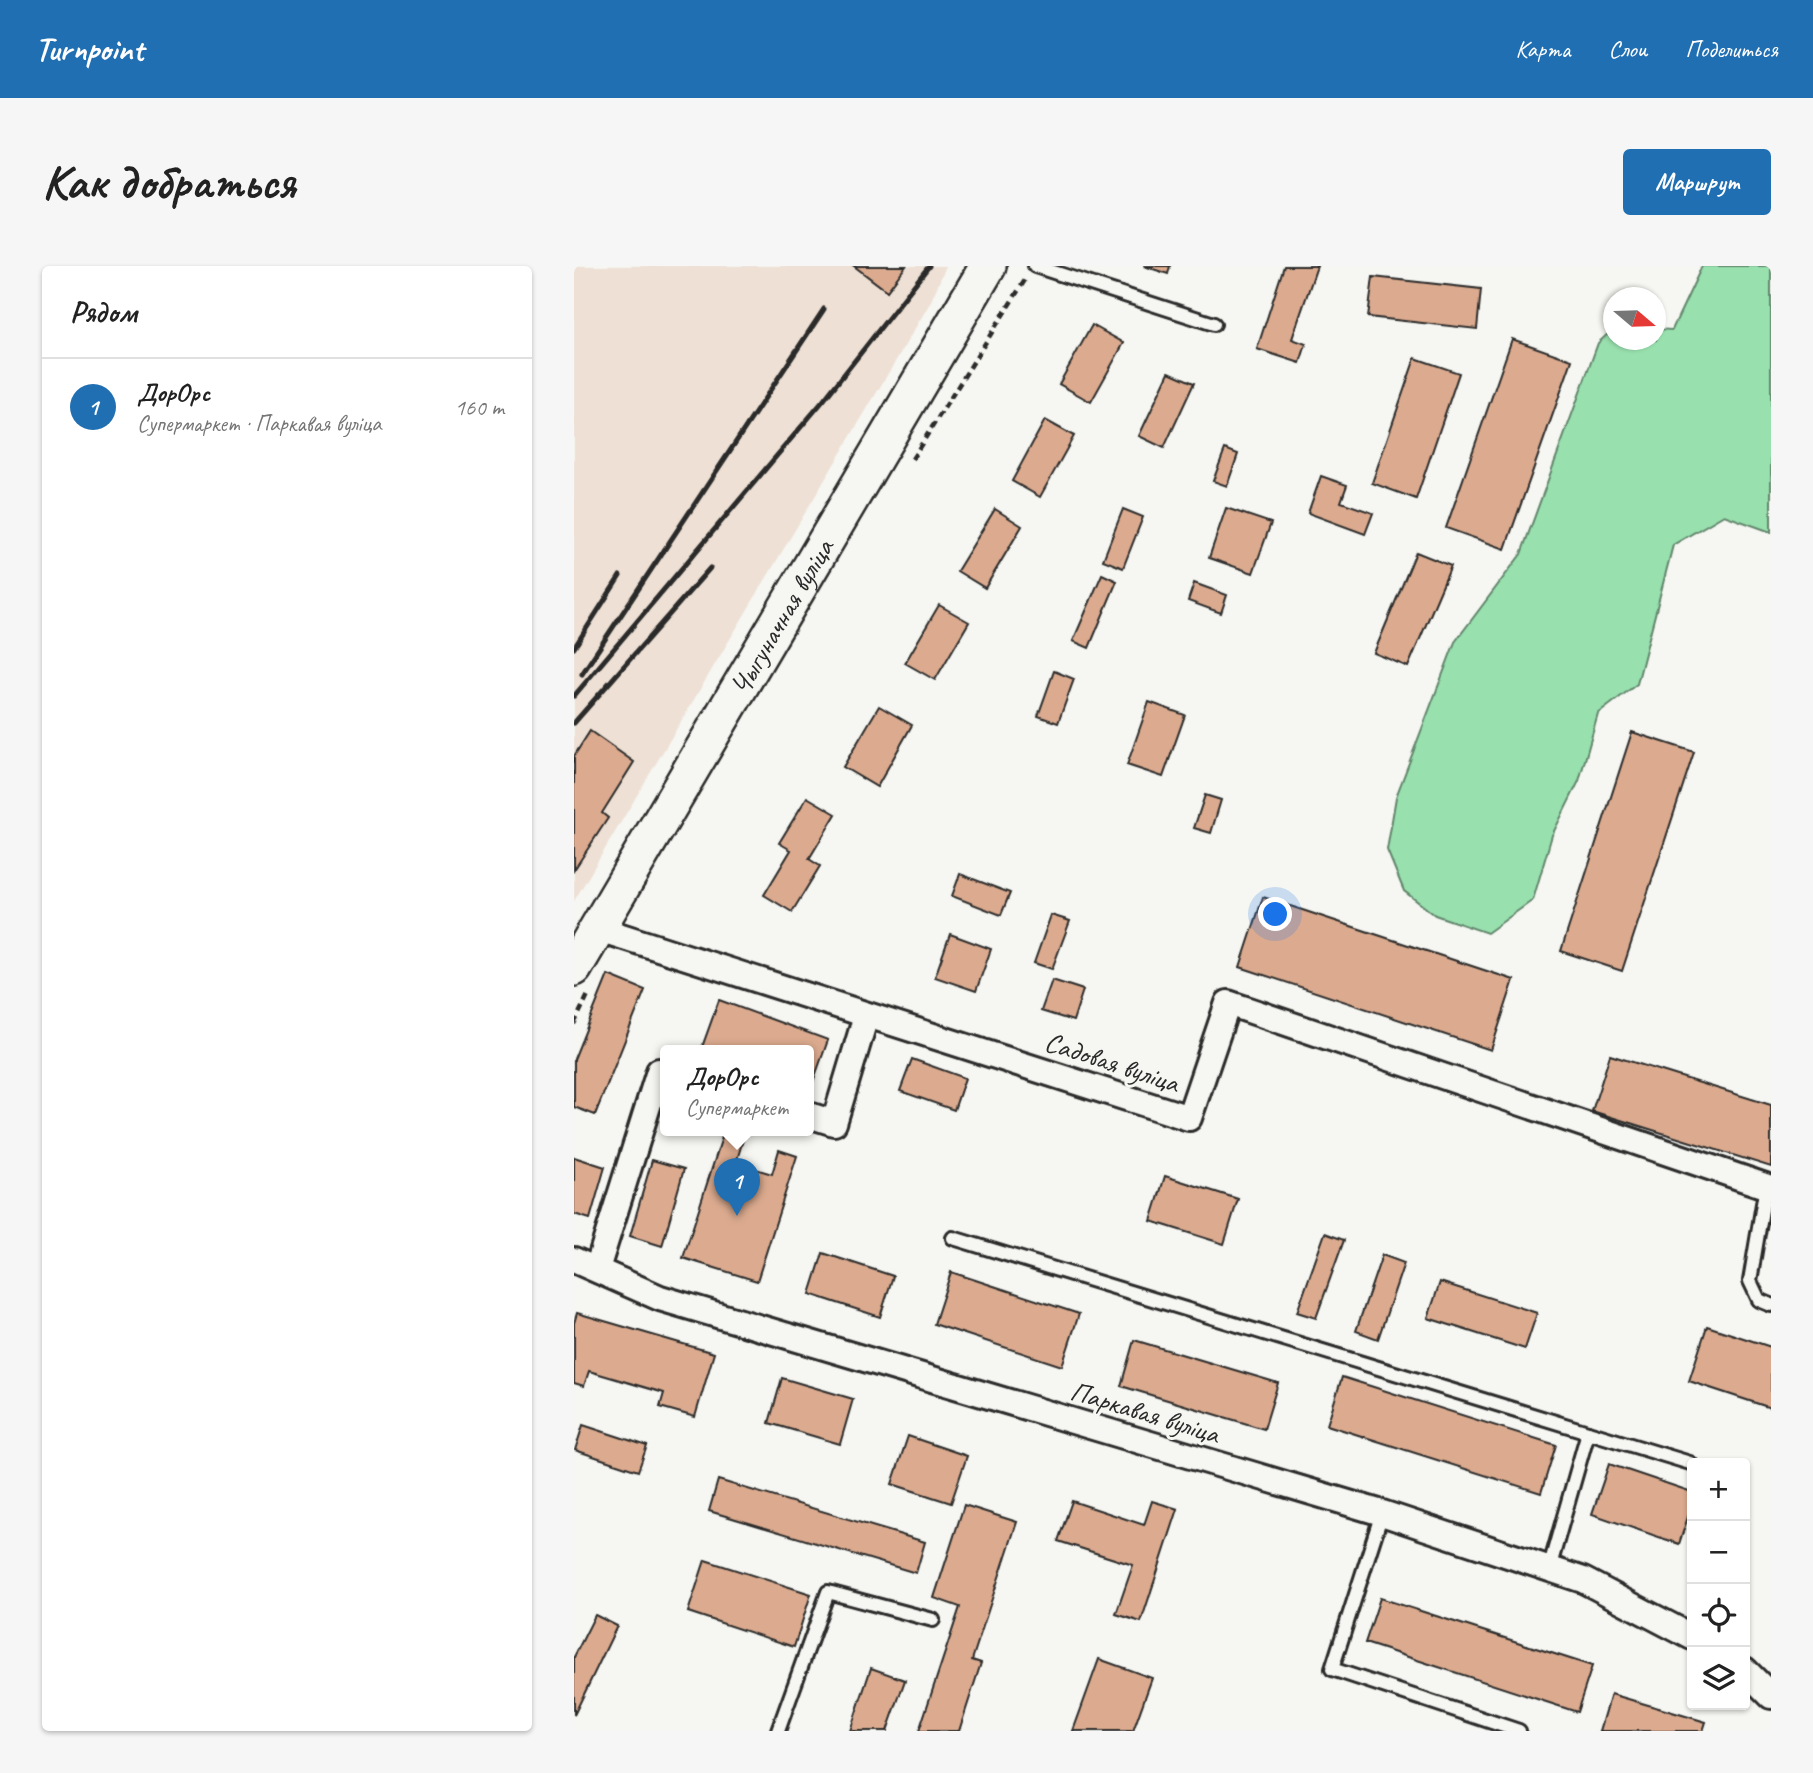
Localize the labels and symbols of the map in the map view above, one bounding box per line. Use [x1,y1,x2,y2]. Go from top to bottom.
north arrow [1603,287,1666,350]
street label: Чыгуначная вуліца [722,531,842,701]
your location [1258,897,1292,931]
street label: Садовая вуліца [1040,1024,1185,1101]
pin: 1 [714,1158,760,1216]
street label: Паркавая вуліца [1066,1373,1225,1452]

